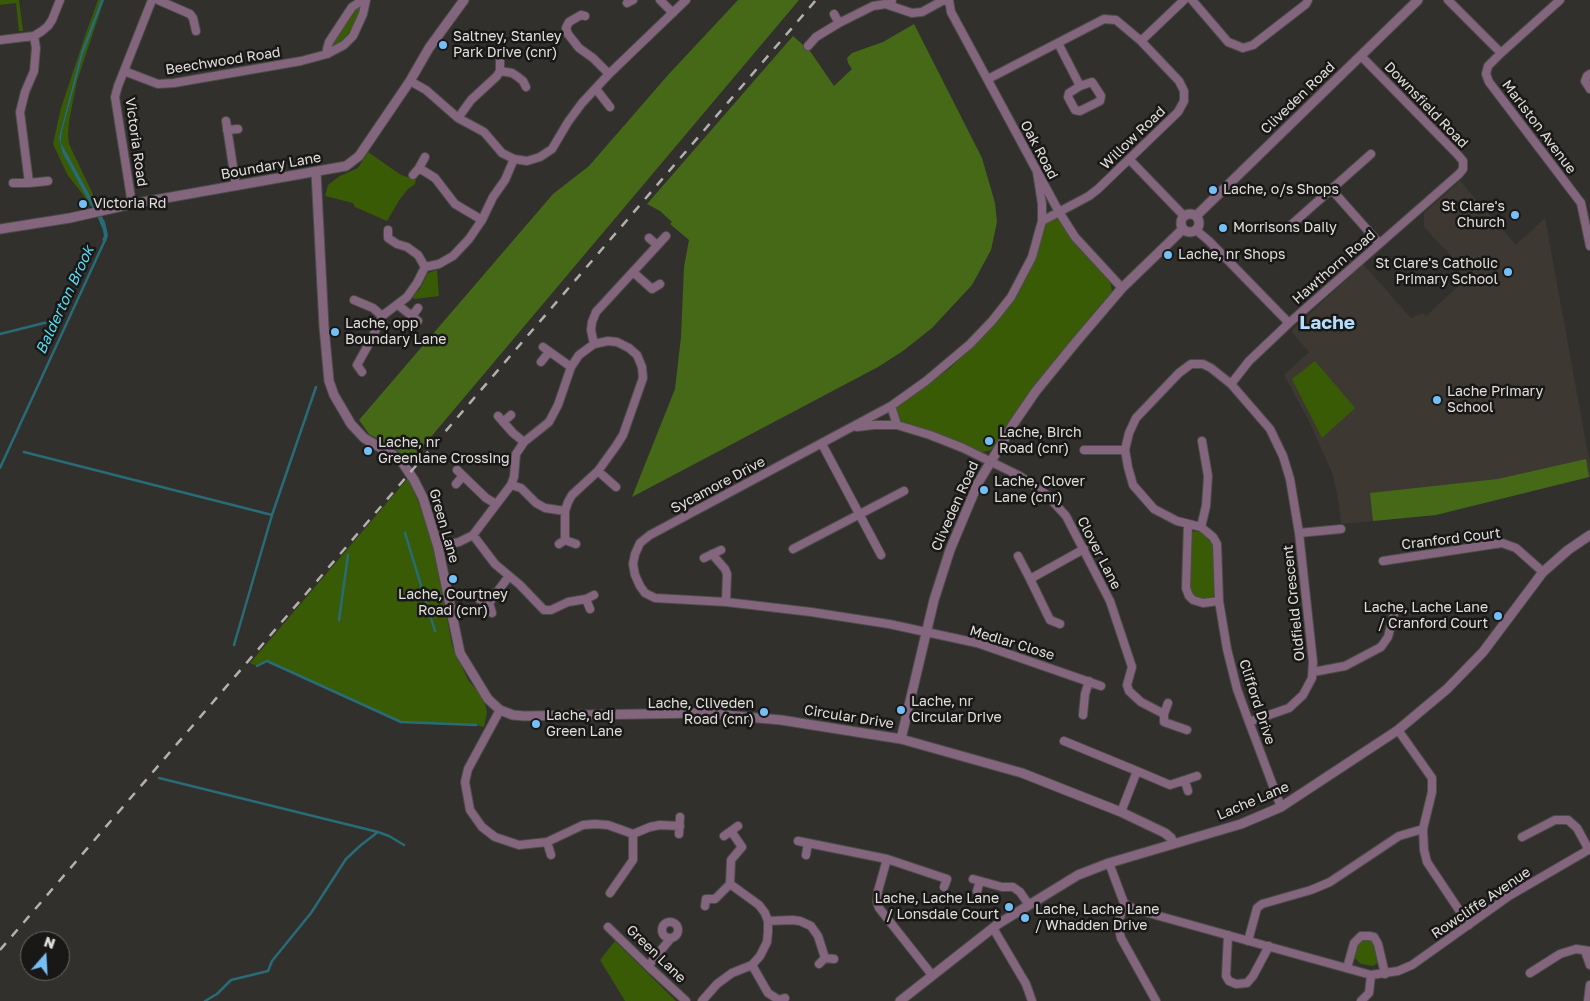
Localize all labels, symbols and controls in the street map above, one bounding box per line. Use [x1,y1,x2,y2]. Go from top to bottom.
place label: Saltney, Stanley Park Drive (cnr) [453,29,562,62]
marker: Saltney, Stanley Park Drive (cnr) [437,39,449,51]
street label: Beechwood Road [164,44,282,78]
street label: Cliveden Road [1257,58,1339,138]
street label: Downsfield Road [1381,58,1471,152]
street label: Marlston Avenue [1498,77,1580,177]
street label: Victoria Road [121,96,151,188]
street label: Willow Road [1097,103,1169,173]
street label: Oak Road [1017,118,1061,182]
street label: Boundary Lane [220,149,322,183]
place label: Lache, o/s Shops [1223,182,1339,198]
marker: Lache, o/s Shops [1207,184,1219,196]
place label: Victoria Rd [93,196,166,212]
marker: Victoria Rd [77,198,89,210]
place label: St Clare's Church [1442,199,1505,232]
marker: St Clare's Church [1509,209,1521,221]
place label: Morrisons Daily [1233,220,1337,236]
marker: Morrisons Daily [1217,222,1229,234]
street label: Hawthorn Road [1289,226,1379,308]
water label: Balderton Brook [32,243,98,357]
place label: Lache, nr Shops [1178,247,1285,263]
marker: Lache, nr Shops [1162,249,1174,261]
place label: St Clare's Catholic Primary School [1375,256,1498,288]
marker: St Clare's Catholic Primary School [1502,266,1514,278]
district label: Lache [1299,312,1355,334]
place label: Lache, opp Boundary Lane [345,316,446,348]
marker: Lache, opp Boundary Lane [329,326,341,338]
place label: Lache Primary School [1447,384,1543,417]
marker: Lache Primary School [1431,394,1443,406]
place label: Lache, Birch Road (cnr) [999,425,1082,458]
place label: Lache, nr Greenlane Crossing [378,435,510,468]
marker: Lache, Birch Road (cnr) [983,435,995,447]
marker: Lache, nr Greenlane Crossing [362,445,374,457]
street label: Sycamore Drive [668,453,768,517]
street label: Cliveden Road [928,458,982,554]
place label: Lache, Clover Lane (cnr) [994,474,1085,507]
marker: Lache, Clover Lane (cnr) [978,484,990,496]
street label: Green Lane [425,487,463,565]
street label: Clover Lane [1073,514,1125,592]
street label: Cranford Court [1400,525,1502,553]
street label: Oldfield Crescent [1280,544,1308,662]
marker: Lache, Courtney Road (cnr) [447,573,459,585]
place label: Lache, Courtney Road (cnr) [398,587,508,620]
place label: Lache, Lache Lane / Cranford Court [1364,600,1488,632]
marker: Lache, Lache Lane / Cranford Court [1492,610,1504,622]
street label: Medlar Close [968,622,1056,664]
street label: Clifford Drive [1235,657,1279,747]
place label: Lache, nr Circular Drive [911,694,1002,726]
place label: Lache, Cliveden Road (cnr) [647,696,754,729]
street label: Circular Drive [803,702,895,732]
marker: Lache, nr Circular Drive [895,704,907,716]
marker: Lache, Cliveden Road (cnr) [758,706,770,718]
place label: Lache, adj Green Lane [546,708,622,740]
marker: Lache, adj Green Lane [530,718,542,730]
street label: Lache Lane [1214,778,1292,824]
street label: Rowcliffe Avenue [1428,864,1534,942]
place label: Lache, Lache Lane / Lonsdale Court [875,891,999,924]
marker: Lache, Lache Lane / Lonsdale Court [1003,901,1015,913]
place label: Lache, Lache Lane / Whadden Drive [1035,902,1159,934]
marker: Lache, Lache Lane / Whadden Drive [1019,912,1031,924]
street label: Green Lane [623,921,689,987]
north arrow [20,931,70,981]
text: N [42,933,58,952]

